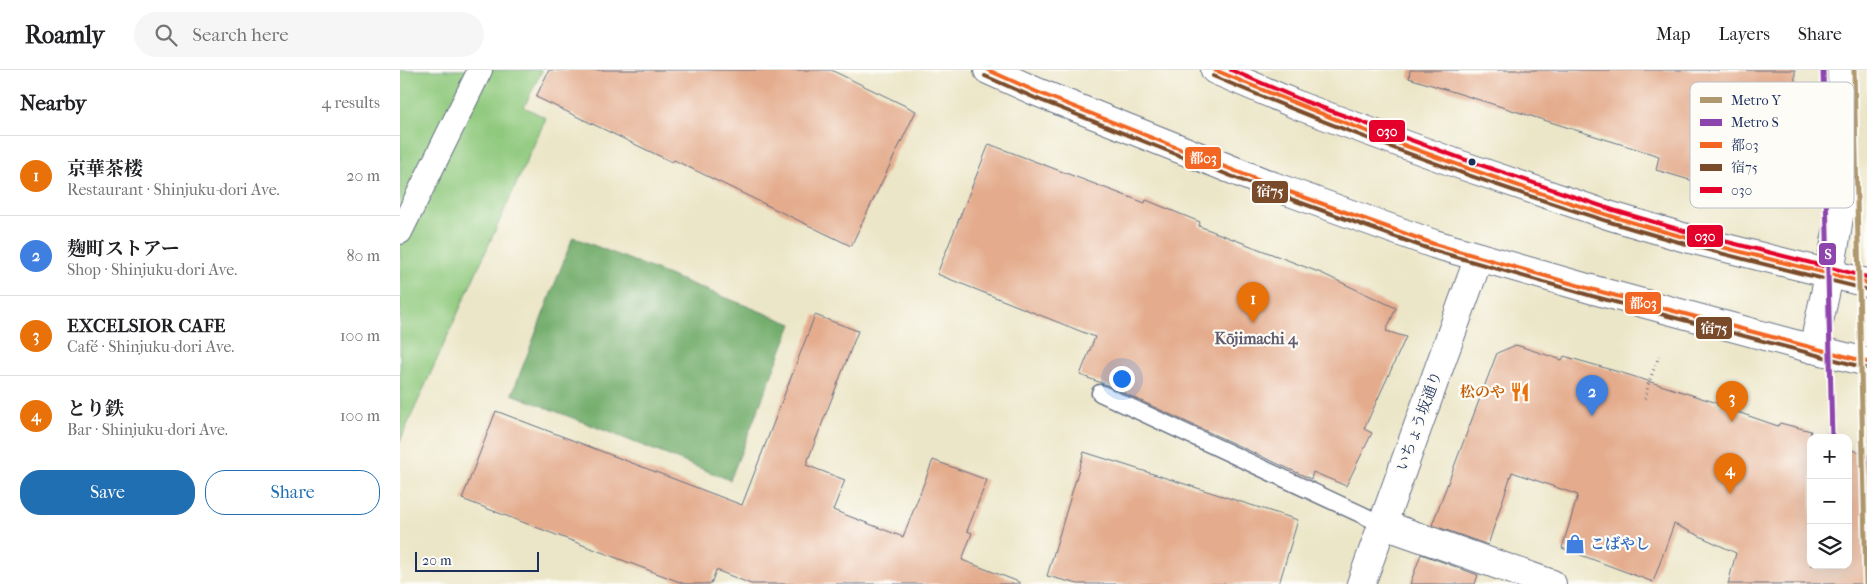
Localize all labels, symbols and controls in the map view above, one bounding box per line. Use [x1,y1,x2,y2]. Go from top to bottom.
search box [134,12,484,57]
text: Roamly [25,21,104,49]
icon: search [152,21,180,49]
text: Search here [192,24,289,46]
text: Map [1656,24,1690,45]
text: Layers [1718,24,1770,45]
text: Share [1798,24,1842,45]
legend [1690,82,1854,208]
text: Nearby [20,91,86,115]
text: Metro Y [1731,92,1782,109]
text: 4 results [322,93,380,112]
text: Metro S [1731,114,1779,131]
line badge: 030 [1368,119,1406,143]
text: 030 [1376,123,1398,140]
text: 都03 [1731,137,1758,154]
line badge: 都03 [1184,146,1222,170]
text: 都03 [1189,150,1217,167]
unlabelled marker [1467,157,1477,167]
text: 京華茶楼 [67,158,143,180]
text: 宿75 [1731,159,1758,176]
text: 1 [33,166,39,185]
text: 20 m [346,166,380,185]
text: Restaurant · Shinjuku-dori Ave. [67,180,280,199]
line badge: 宿75 [1251,180,1289,204]
text: 030 [1731,182,1752,199]
text: 宿75 [1257,183,1283,200]
line badge: 030 [1686,224,1724,248]
text: 030 [1694,228,1716,245]
text: 麹町ストアー [67,238,180,260]
line badge: S [1818,242,1837,266]
text: 2 [32,246,40,265]
text: 80 m [346,246,380,265]
text: S [1824,246,1832,263]
text: Shop · Shinjuku-dori Ave. [67,260,237,279]
pin: 1 [1237,282,1269,323]
line badge: 都03 [1624,291,1662,315]
text: 都03 [1629,295,1657,312]
text: EXCELSIOR CAFE [67,315,225,337]
line badge: 宿75 [1695,316,1733,340]
text: 宿75 [1701,320,1727,337]
text: 3 [33,326,39,345]
text: 100 m [340,326,380,345]
district label: Kōjimachi 4 [1215,329,1299,349]
text: Café · Shinjuku-dori Ave. [67,337,234,356]
your location [1109,366,1135,392]
street label: いちょう坂通り [1393,369,1445,473]
pin: 2 [1576,375,1608,416]
restaurant icon: 松のや [1509,381,1531,403]
pin: 3 [1716,381,1748,422]
place label: 松のや [1460,383,1505,401]
text: とり鉄 [67,398,124,420]
text: 4 [31,406,41,425]
text: 100 m [340,406,380,425]
text: Bar · Shinjuku-dori Ave. [67,420,228,439]
map controls [1807,434,1852,569]
button: + [1807,434,1852,479]
pin: 4 [1714,453,1746,494]
button: Save [20,470,195,515]
button: Share [205,470,380,515]
button: − [1807,479,1852,524]
button: layers [1807,524,1852,569]
shop icon: こばやし [1564,533,1586,555]
place label: こばやし [1590,535,1650,553]
scale bar [415,549,539,572]
text: 20 m [422,552,452,569]

